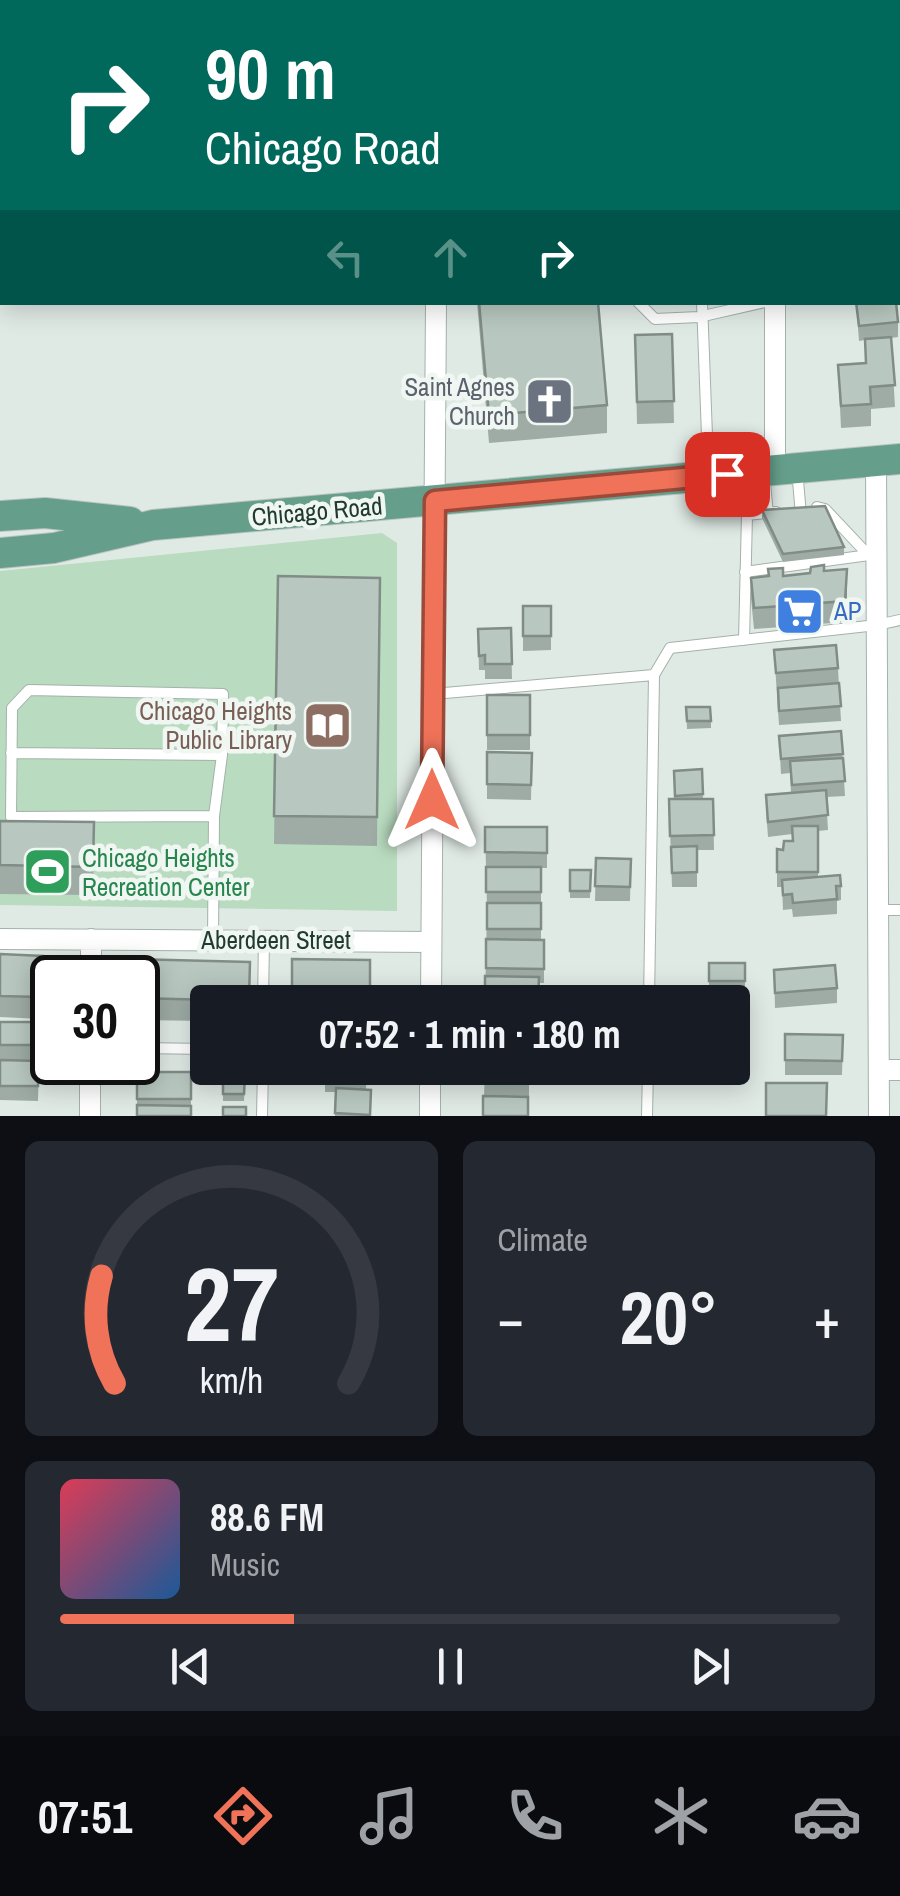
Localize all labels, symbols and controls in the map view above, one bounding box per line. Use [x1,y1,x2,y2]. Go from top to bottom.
text: 90 m [205,27,336,121]
icon: right [40,40,170,170]
text: Chicago Road [205,117,441,178]
icon: left [318,230,373,285]
icon: ahead [423,230,478,285]
icon: right [528,230,583,285]
place label: Saint Agnes Church [404,370,515,433]
church icon: Saint Agnes Church [524,375,576,427]
pin [685,432,770,517]
icon: arrive [700,447,755,502]
street label: Chicago Road [250,488,384,534]
supermarket icon: AP [773,585,825,637]
place label: AP [833,594,861,628]
place label: Chicago Heights Public Library [139,694,293,757]
library icon: Chicago Heights Public Library [301,699,353,751]
position arrow [380,748,484,852]
place label: Chicago Heights Recreation Center [82,841,250,904]
sports icon: Chicago Heights Recreation Center [21,846,73,898]
street label: Aberdeen Street [200,923,351,957]
speed limit sign: 30 [30,955,160,1085]
text: 07:52 · 1 min · 180 m [319,1009,621,1060]
text: Climate [498,1218,588,1261]
text: 27 [184,1233,279,1373]
text: 20° [620,1266,718,1367]
text: − [498,1281,524,1355]
text: + [814,1281,840,1355]
text: km/h [199,1356,263,1404]
text: 88.6 FM [210,1492,324,1543]
text: Music [210,1543,280,1586]
icon: previous [163,1639,218,1694]
icon: pause [423,1639,478,1694]
icon: next [683,1639,738,1694]
icon: directions [208,1781,278,1851]
icon: music [354,1781,424,1851]
icon: phone [500,1781,570,1851]
icon: climate [646,1781,716,1851]
icon: car [792,1781,862,1851]
text: 07:51 [38,1786,132,1847]

